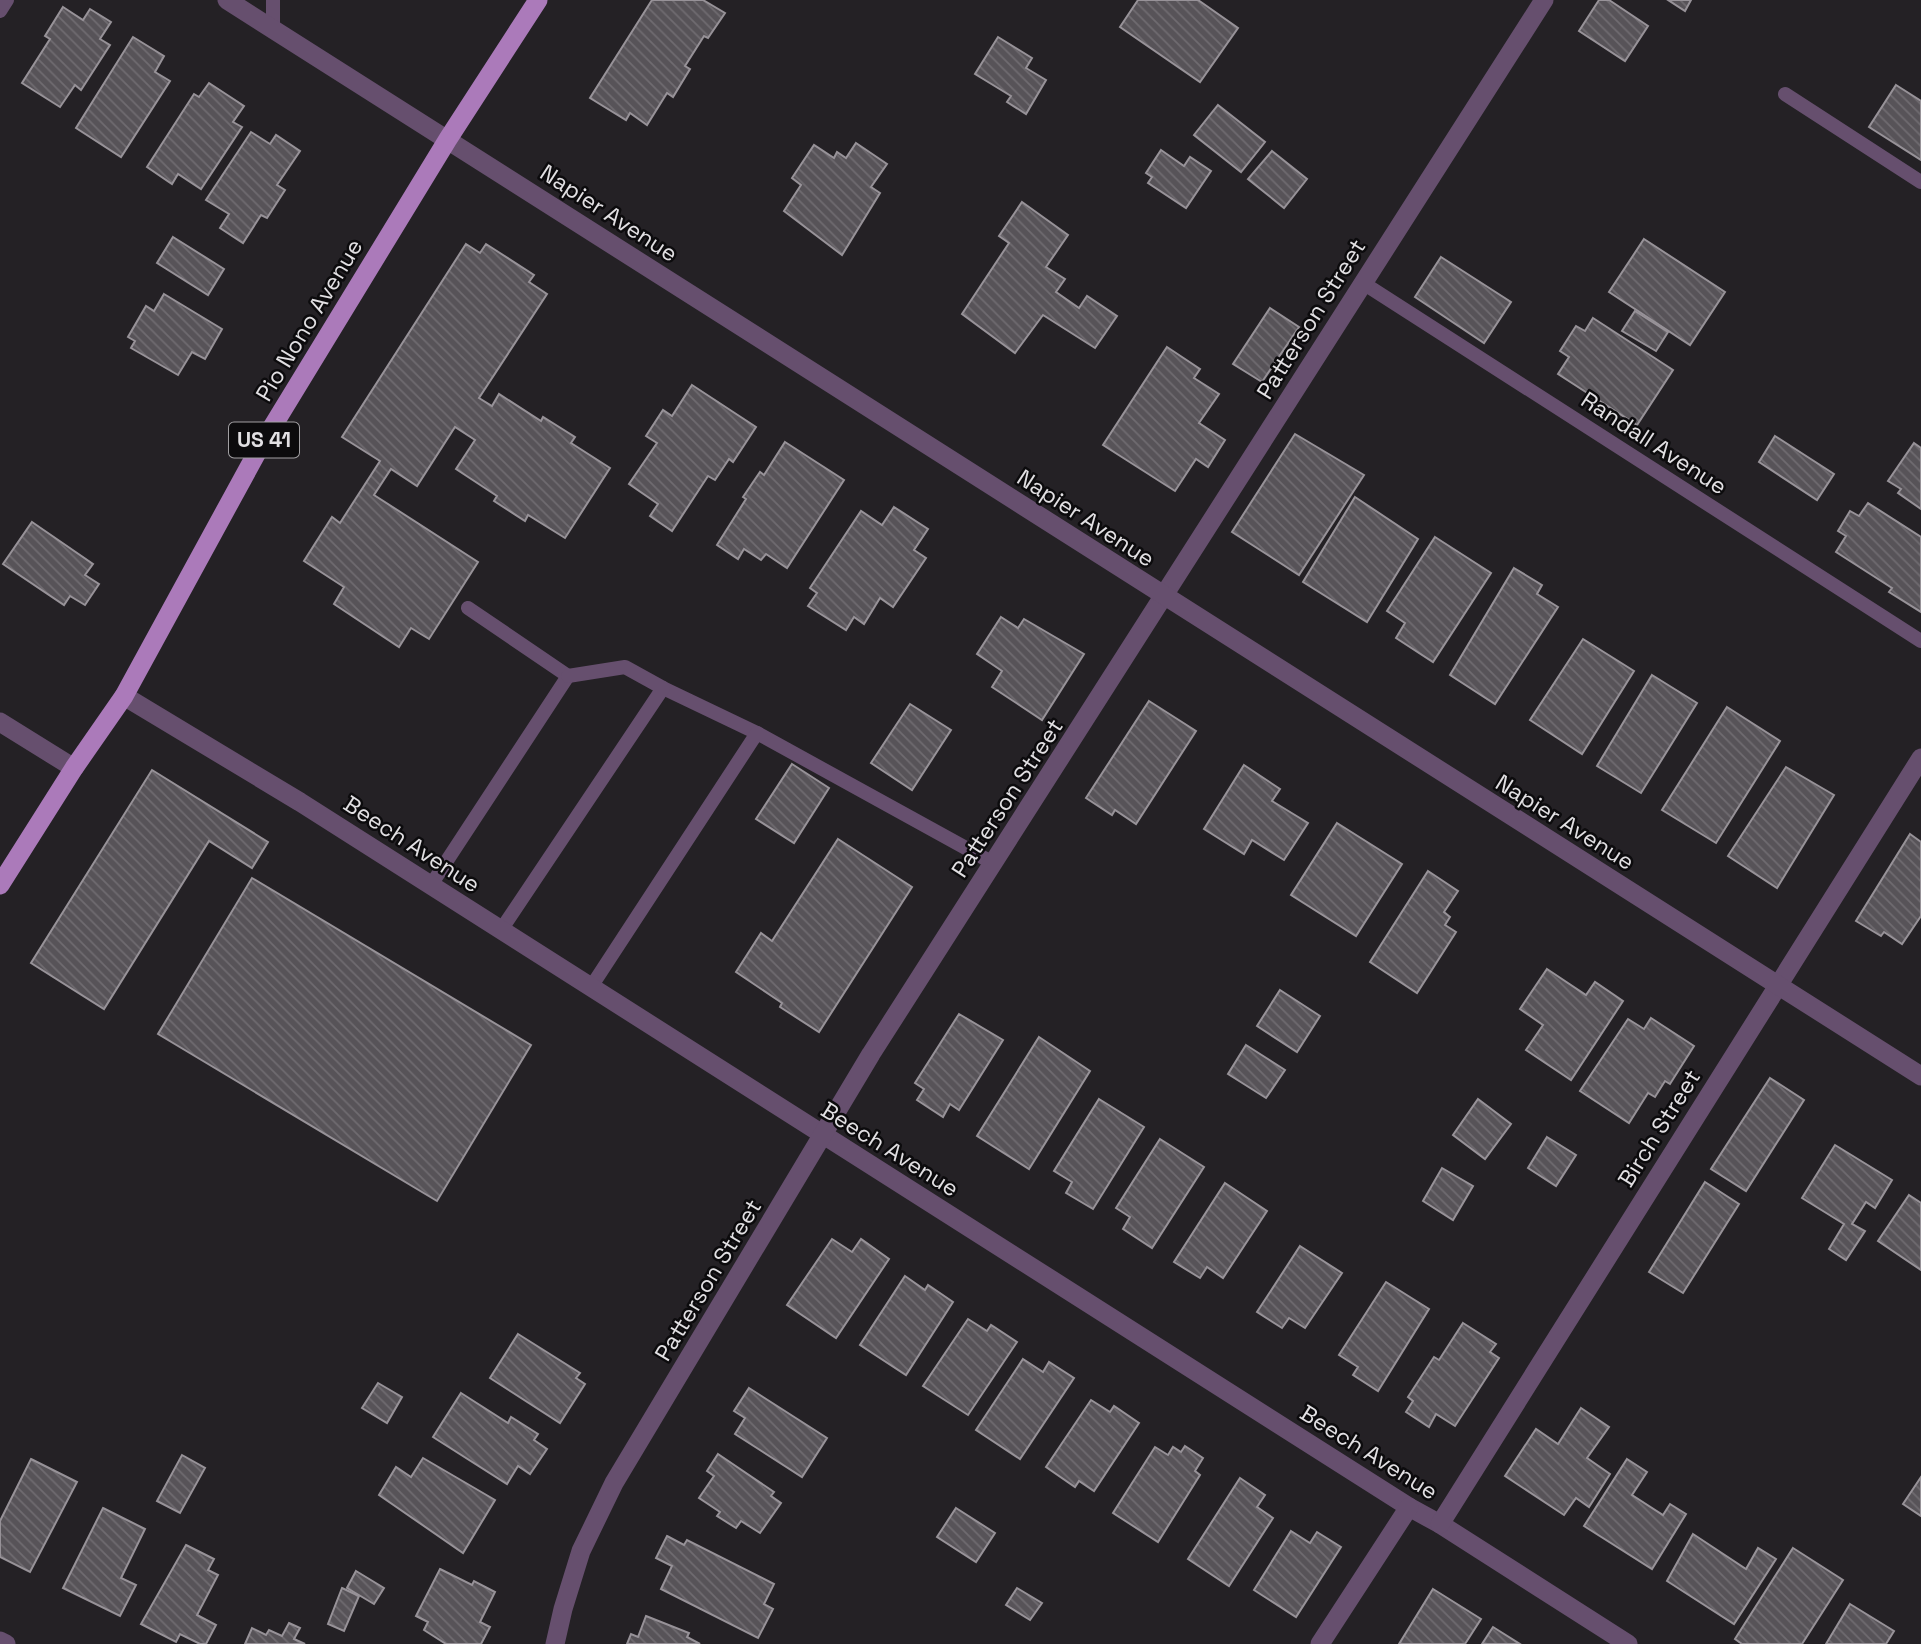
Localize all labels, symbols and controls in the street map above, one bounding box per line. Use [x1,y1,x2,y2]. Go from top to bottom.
street label: Napier Avenue [535,157,683,269]
street label: Pio Nono Avenue [249,233,369,407]
street label: Patterson Street [1250,233,1372,405]
street label: Randall Avenue [1575,385,1733,501]
road number: US 41 [229,422,299,458]
street label: Napier Avenue [1012,462,1160,574]
street label: Patterson Street [944,713,1070,883]
street label: Napier Avenue [1490,767,1640,877]
street label: Beech Avenue [338,789,486,899]
street label: Birch Street [1611,1064,1707,1192]
street label: Beech Avenue [815,1095,965,1203]
street label: Patterson Street [648,1194,768,1366]
street label: Beech Avenue [1294,1398,1444,1506]

